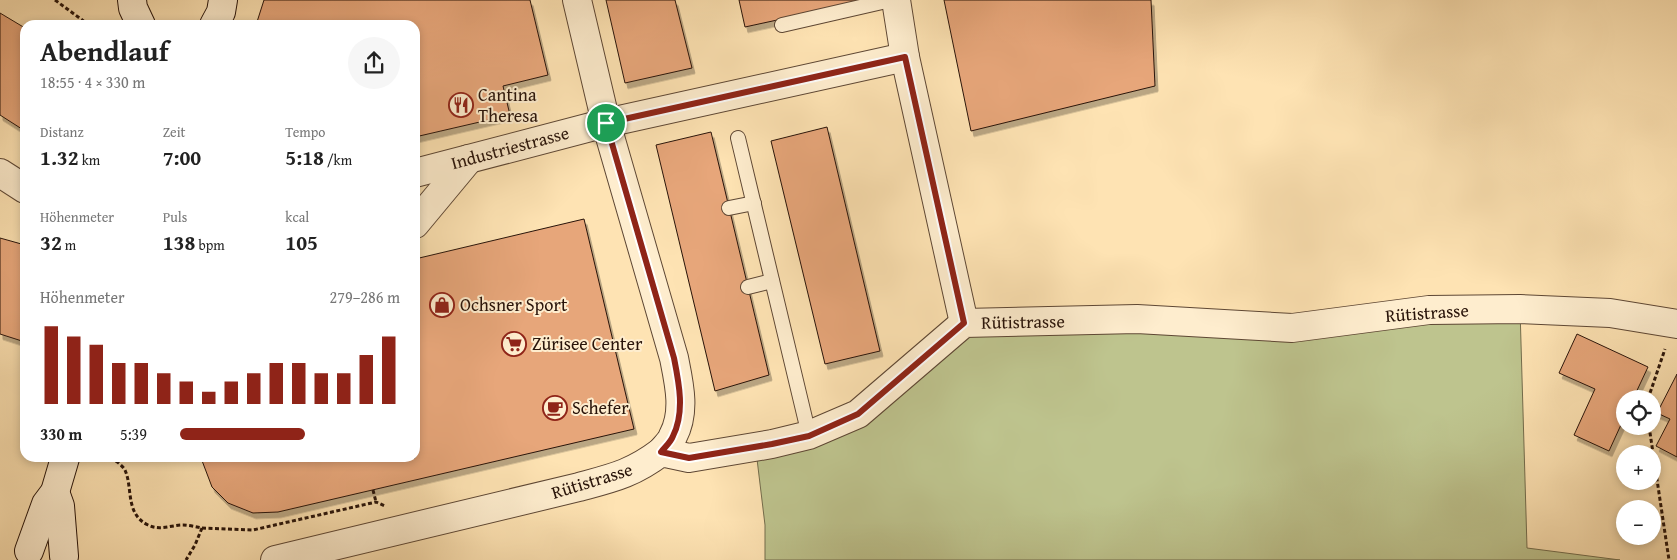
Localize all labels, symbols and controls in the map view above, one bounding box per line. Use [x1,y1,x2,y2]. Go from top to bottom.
text: Abendlauf [40,30,168,71]
button: share [348,37,400,89]
text: 18:55 · 4 × 330 m [40,70,145,94]
place label: Cantina Theresa [478,81,538,129]
restaurant icon: Cantina Theresa [448,92,474,118]
pin [585,102,627,144]
icon: arrive [592,109,620,137]
street label: Industriestrasse [448,119,572,176]
text: Distanz [40,122,84,142]
text: Zeit [163,122,186,142]
text: Tempo [285,122,325,142]
text: 1.32 [40,142,79,173]
text: 7:00 [163,142,201,173]
text: 5:18 [285,142,324,173]
text: km [79,150,100,170]
text: /km [324,150,352,170]
text: Höhenmeter [40,207,114,227]
text: Puls [163,207,187,227]
text: kcal [285,207,309,227]
text: 32 [40,227,62,258]
text: 138 [163,227,195,258]
text: 105 [285,227,318,258]
text: m [62,235,76,255]
text: bpm [195,235,225,255]
text: Höhenmeter [40,285,125,309]
text: 279–286 m [330,285,400,309]
place label: Ochsner Sport [460,291,568,318]
shop icon: Ochsner Sport [429,292,455,318]
street label: Rütistrasse [1384,296,1470,329]
street label: Rütistrasse [981,307,1065,336]
place label: Zürisee Center [532,330,643,357]
supermarket icon: Zürisee Center [501,331,527,357]
map controls [1616,390,1661,545]
button: locate [1616,390,1661,435]
place label: Schefer [572,394,629,421]
cafe icon: Schefer [542,395,568,421]
text: 330 m [40,422,82,446]
text: 5:39 [120,422,147,446]
button: + [1616,445,1661,490]
street label: Rütistrasse [548,455,636,506]
button: − [1616,500,1661,545]

